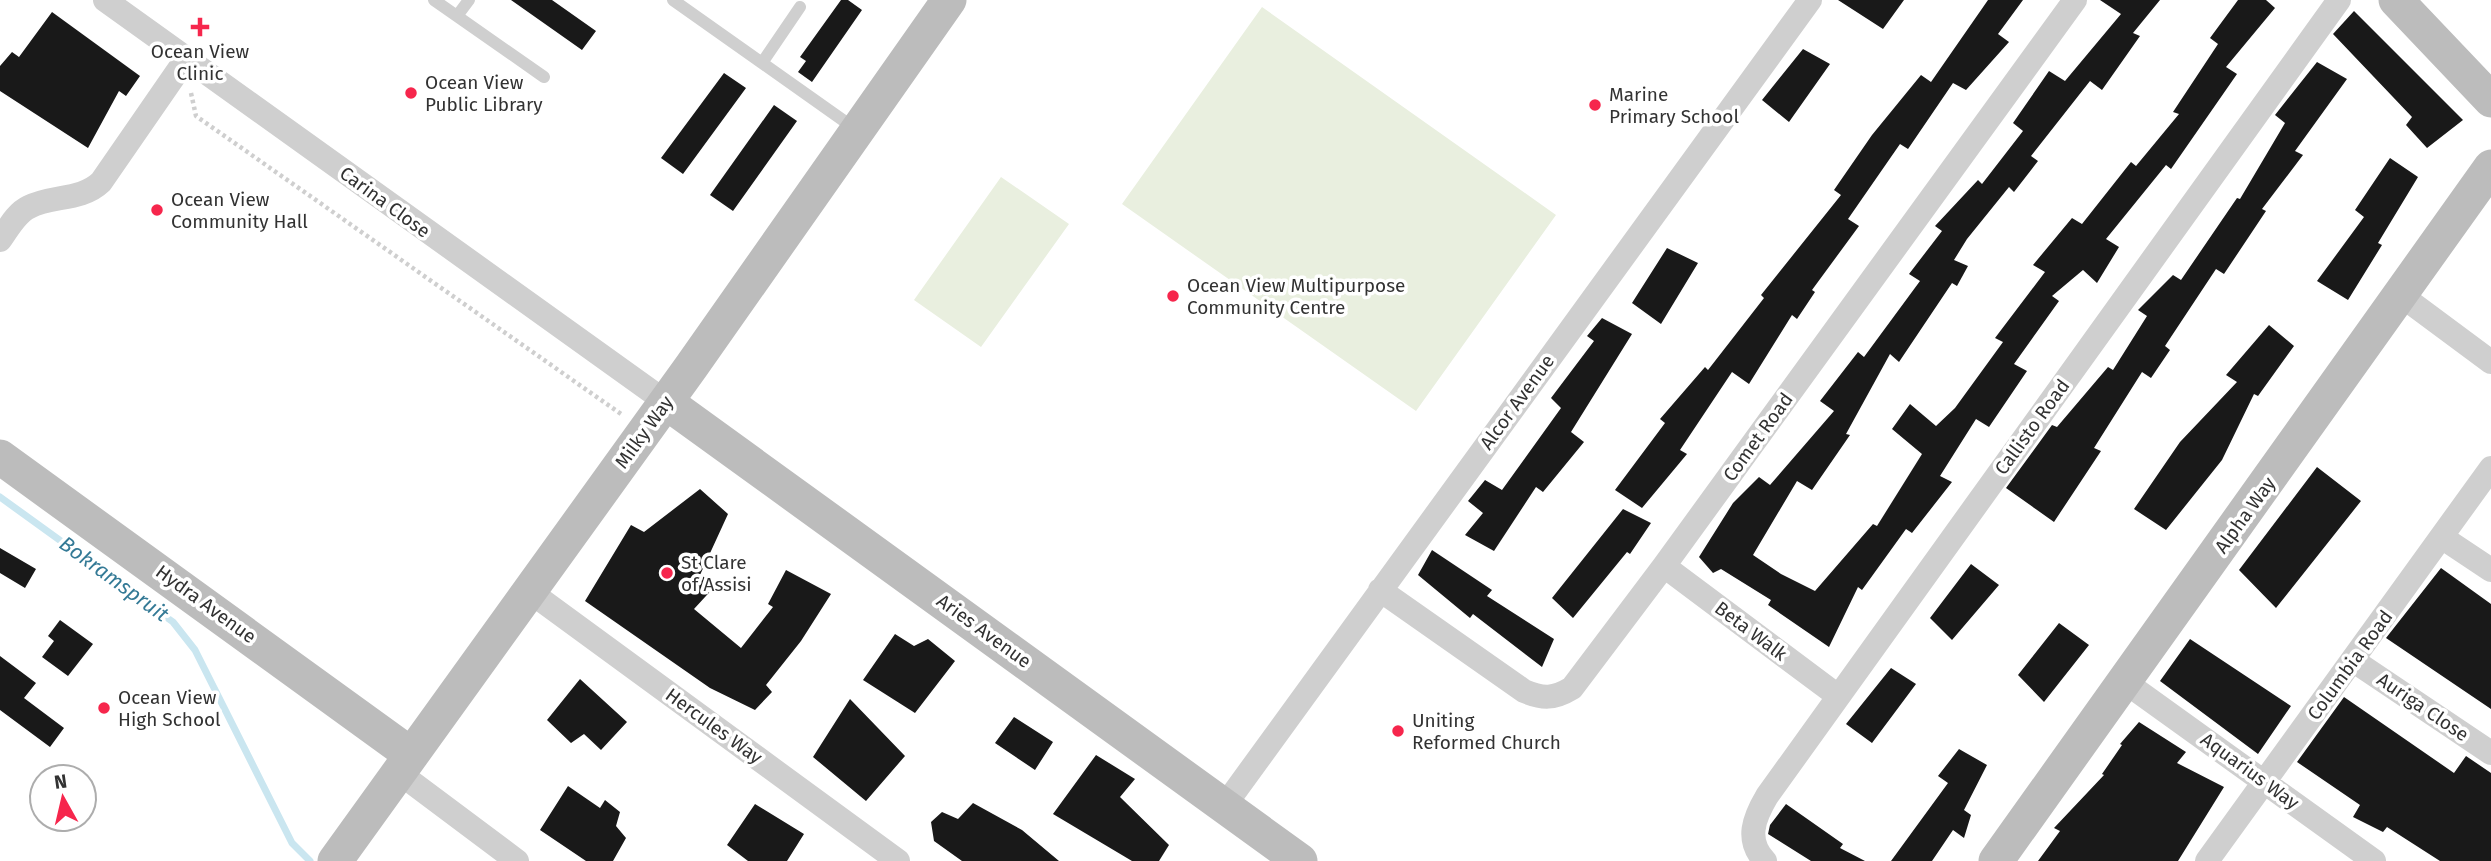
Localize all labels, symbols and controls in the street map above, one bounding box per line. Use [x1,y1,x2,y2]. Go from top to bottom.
marker: Ocean View Clinic [190,17,210,37]
place label: Ocean View Clinic [151,40,250,85]
place label: Ocean View Public Library [425,71,543,116]
place label: Marine Primary School [1609,83,1739,128]
marker: Ocean View Public Library [403,85,419,101]
marker: Marine Primary School [1587,97,1603,113]
street label: Carina Close [335,161,435,243]
place label: Ocean View Community Hall [171,188,308,233]
marker: Ocean View Community Hall [149,202,165,218]
place label: Ocean View Multipurpose Community Centre [1187,274,1405,319]
marker: Ocean View Multipurpose Community Centre [1165,288,1181,304]
street label: Alcor Avenue [1475,350,1559,454]
street label: Callisto Road [1990,375,2074,479]
street label: Comet Road [1718,388,1798,486]
street label: Milky Way [610,391,678,473]
street label: Alpha Way [2210,472,2281,558]
water label: Bokramspruit [54,531,174,628]
place label: St Clare of Assisi [681,551,752,596]
street label: Hydra Avenue [151,560,261,648]
marker: St Clare of Assisi [659,565,675,581]
street label: Aries Avenue [932,589,1036,673]
street label: Beta Walk [1710,596,1792,666]
street label: Columbia Road [2302,606,2398,724]
street label: Auriga Close [2373,668,2473,746]
street label: Hercules Way [661,683,767,769]
place label: Ocean View High School [118,686,221,731]
marker: Ocean View High School [96,700,112,716]
place label: Uniting Reformed Church [1412,709,1561,754]
marker: Uniting Reformed Church [1390,723,1406,739]
street label: Aquarius Way [2196,728,2304,815]
north arrow [28,763,98,833]
text: N [53,769,69,794]

